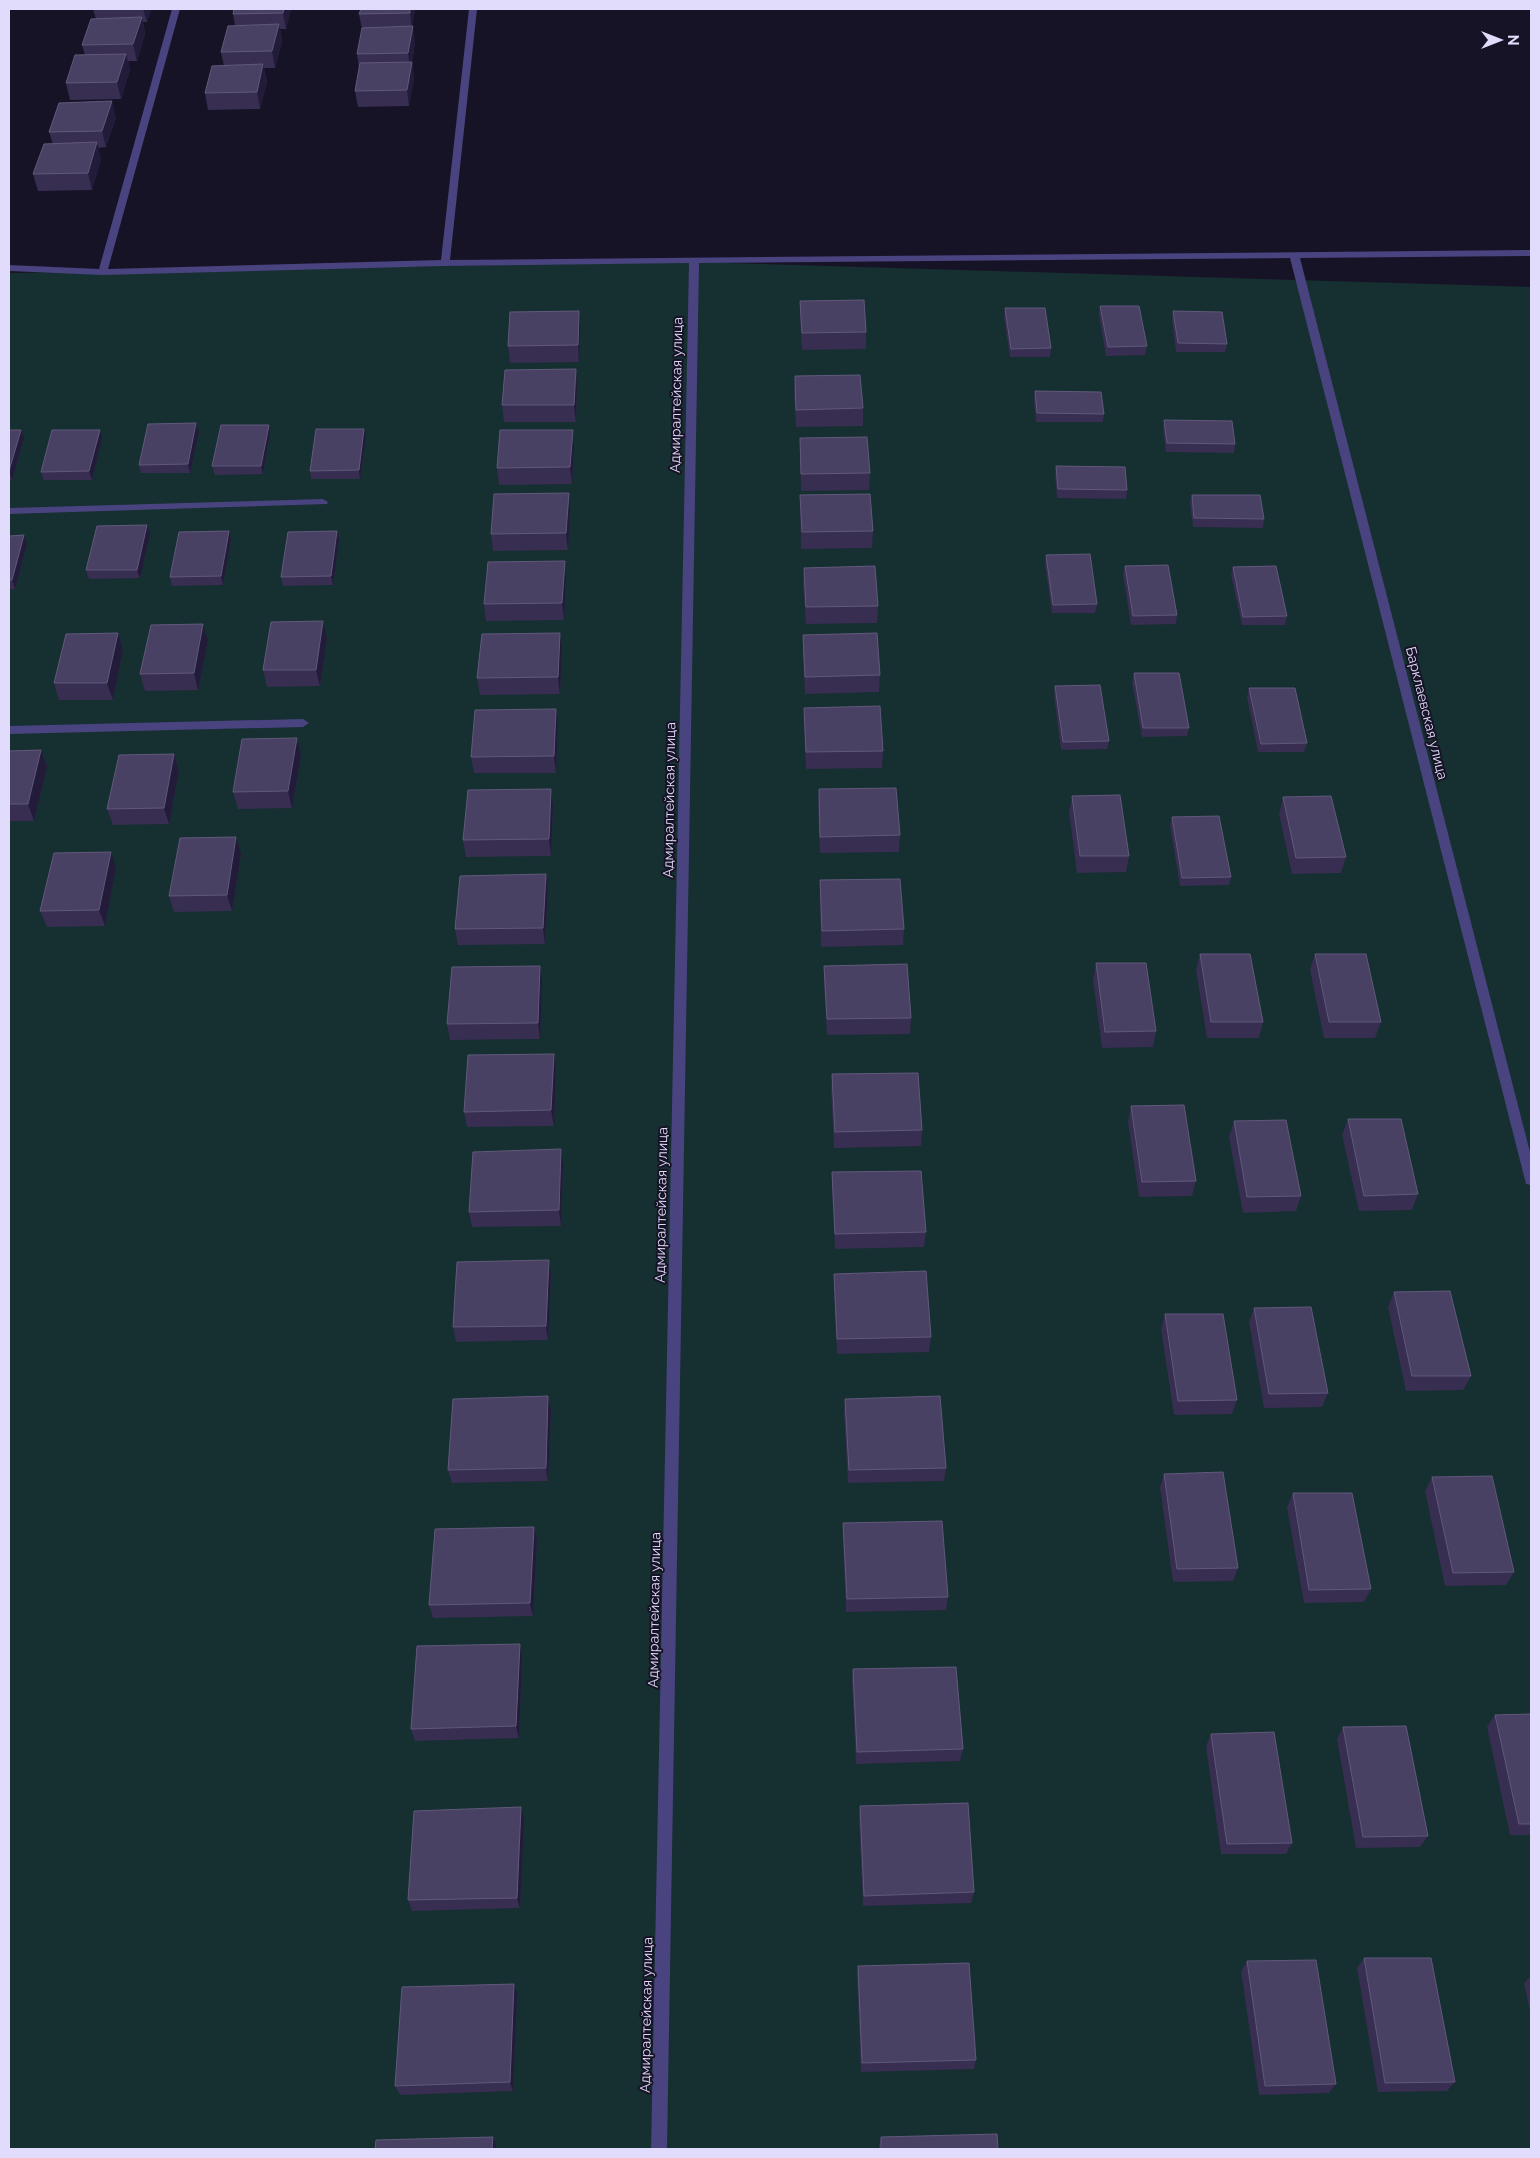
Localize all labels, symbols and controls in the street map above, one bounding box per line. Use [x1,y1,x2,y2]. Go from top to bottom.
north arrow [1475,15,1525,65]
text: N [1505,35,1521,45]
street label: Адмиралтейская улица [667,317,685,473]
street label: Барклаевская улица [1403,645,1451,781]
street label: Адмиралтейская улица [660,722,678,878]
street label: Адмиралтейская улица [652,1127,670,1283]
street label: Адмиралтейская улица [645,1532,663,1688]
street label: Адмиралтейская улица [637,1937,655,2093]

